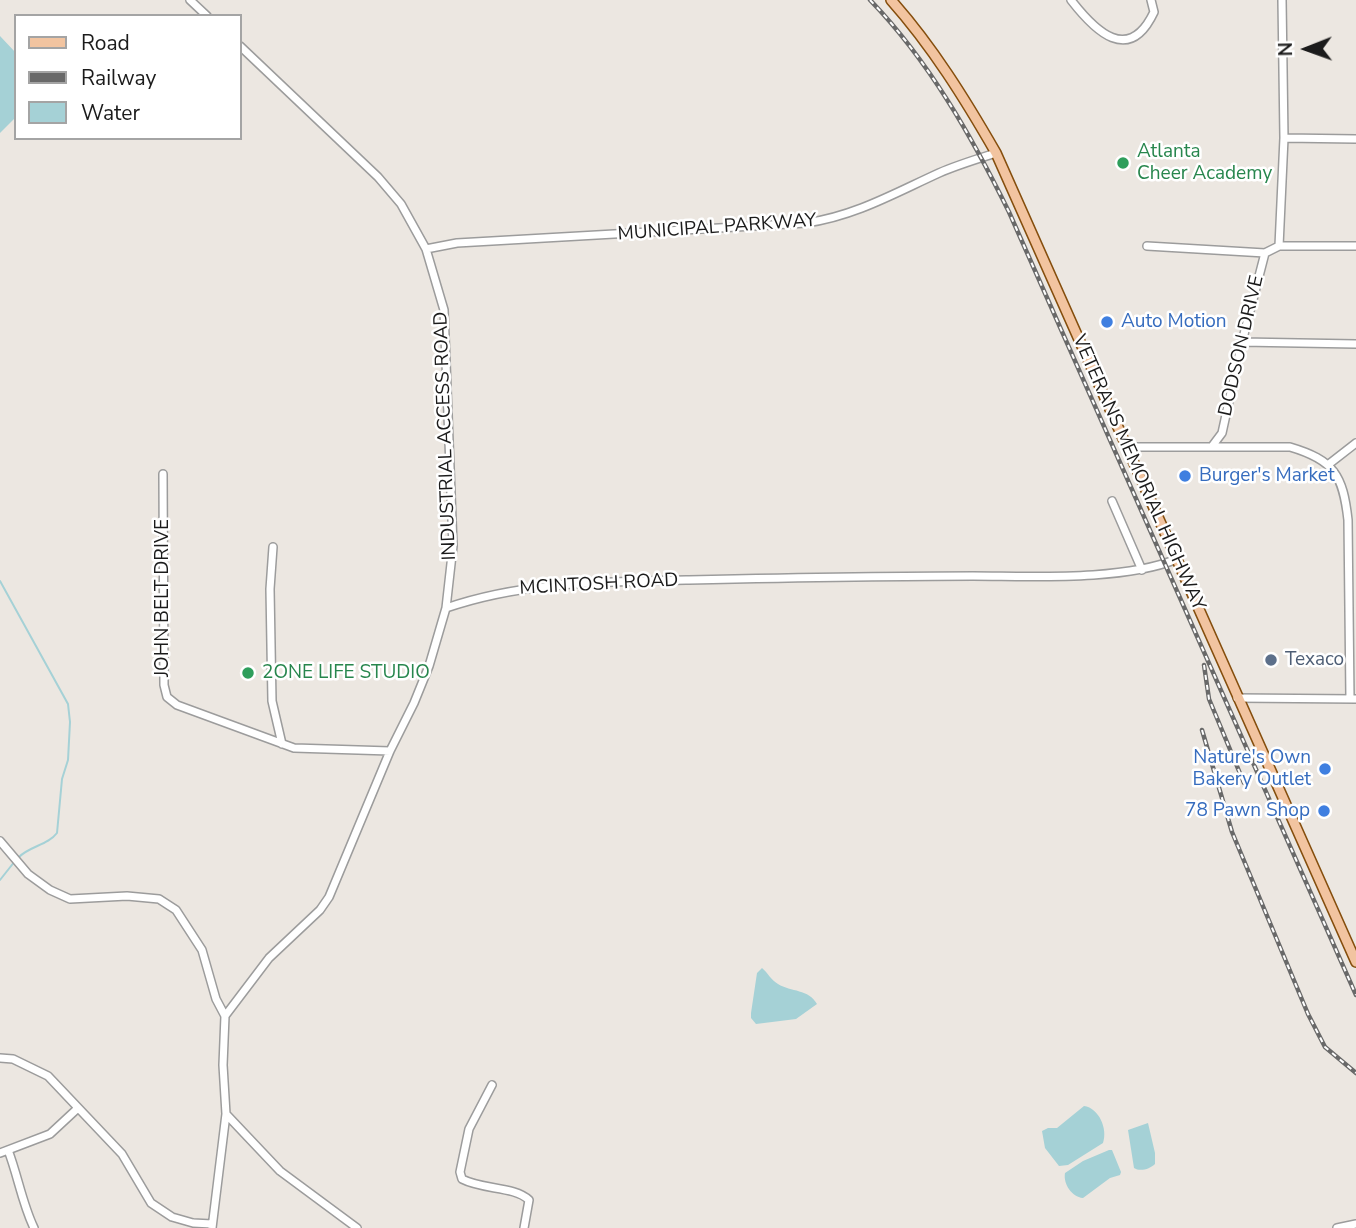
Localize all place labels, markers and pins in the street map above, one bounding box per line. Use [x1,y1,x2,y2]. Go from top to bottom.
place label: Atlanta Cheer Academy [1137,141,1272,185]
marker: Atlanta Cheer Academy [1115,155,1131,171]
place label: Auto Motion [1121,311,1227,333]
marker: Auto Motion [1099,314,1115,330]
place label: Burger's Market [1199,465,1335,487]
marker: Burger's Market [1177,468,1193,484]
place label: Texaco [1285,649,1344,671]
marker: Texaco [1263,652,1279,668]
place label: 2ONE LIFE STUDIO [262,662,430,684]
marker: 2ONE LIFE STUDIO [240,665,256,681]
place label: Nature's Own Bakery Outlet [1193,747,1311,791]
marker: Nature's Own Bakery Outlet [1317,761,1333,777]
place label: 78 Pawn Shop [1185,800,1310,822]
marker: 78 Pawn Shop [1316,803,1332,819]

